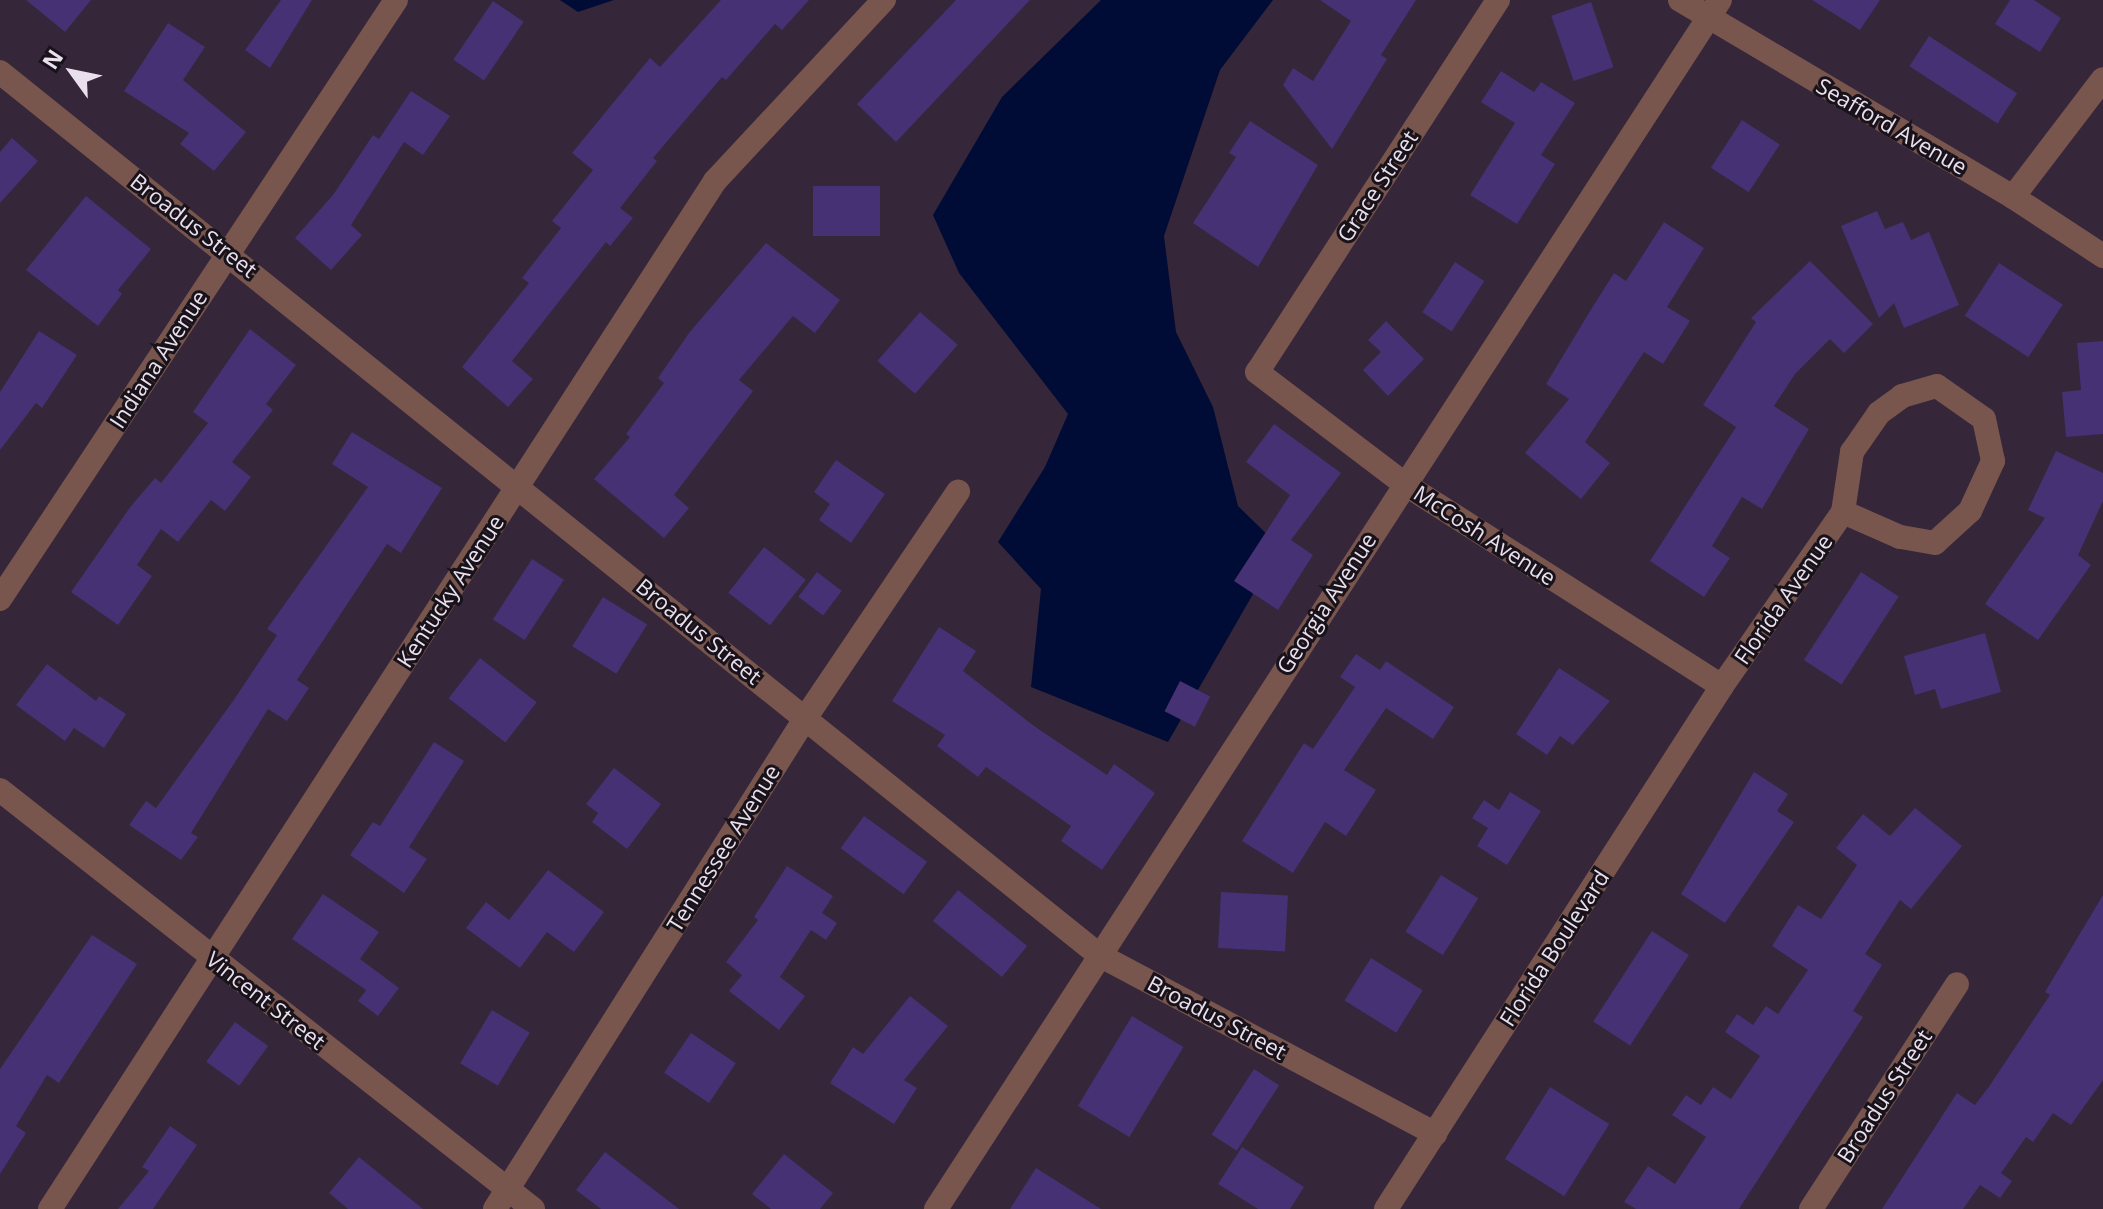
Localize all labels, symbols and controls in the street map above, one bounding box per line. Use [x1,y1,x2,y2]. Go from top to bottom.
north arrow [32,32,112,112]
text: N [34,43,69,75]
street label: Seafford Avenue [1812,72,1972,180]
street label: Grace Street [1331,125,1423,247]
street label: Broadus Street [125,167,263,283]
street label: Indiana Avenue [104,285,212,433]
street label: McCosh Avenue [1409,479,1561,591]
street label: Kentucky Avenue [391,510,509,672]
street label: Georgia Avenue [1271,528,1381,678]
street label: Florida Avenue [1728,529,1838,669]
street label: Broadus Street [631,573,767,689]
street label: Tennessee Avenue [661,760,785,936]
street label: Florida Boulevard [1494,865,1614,1031]
street label: Vincent Street [201,945,331,1055]
street label: Broadus Street [1143,969,1291,1065]
street label: Broadus Street [1831,1025,1937,1167]

